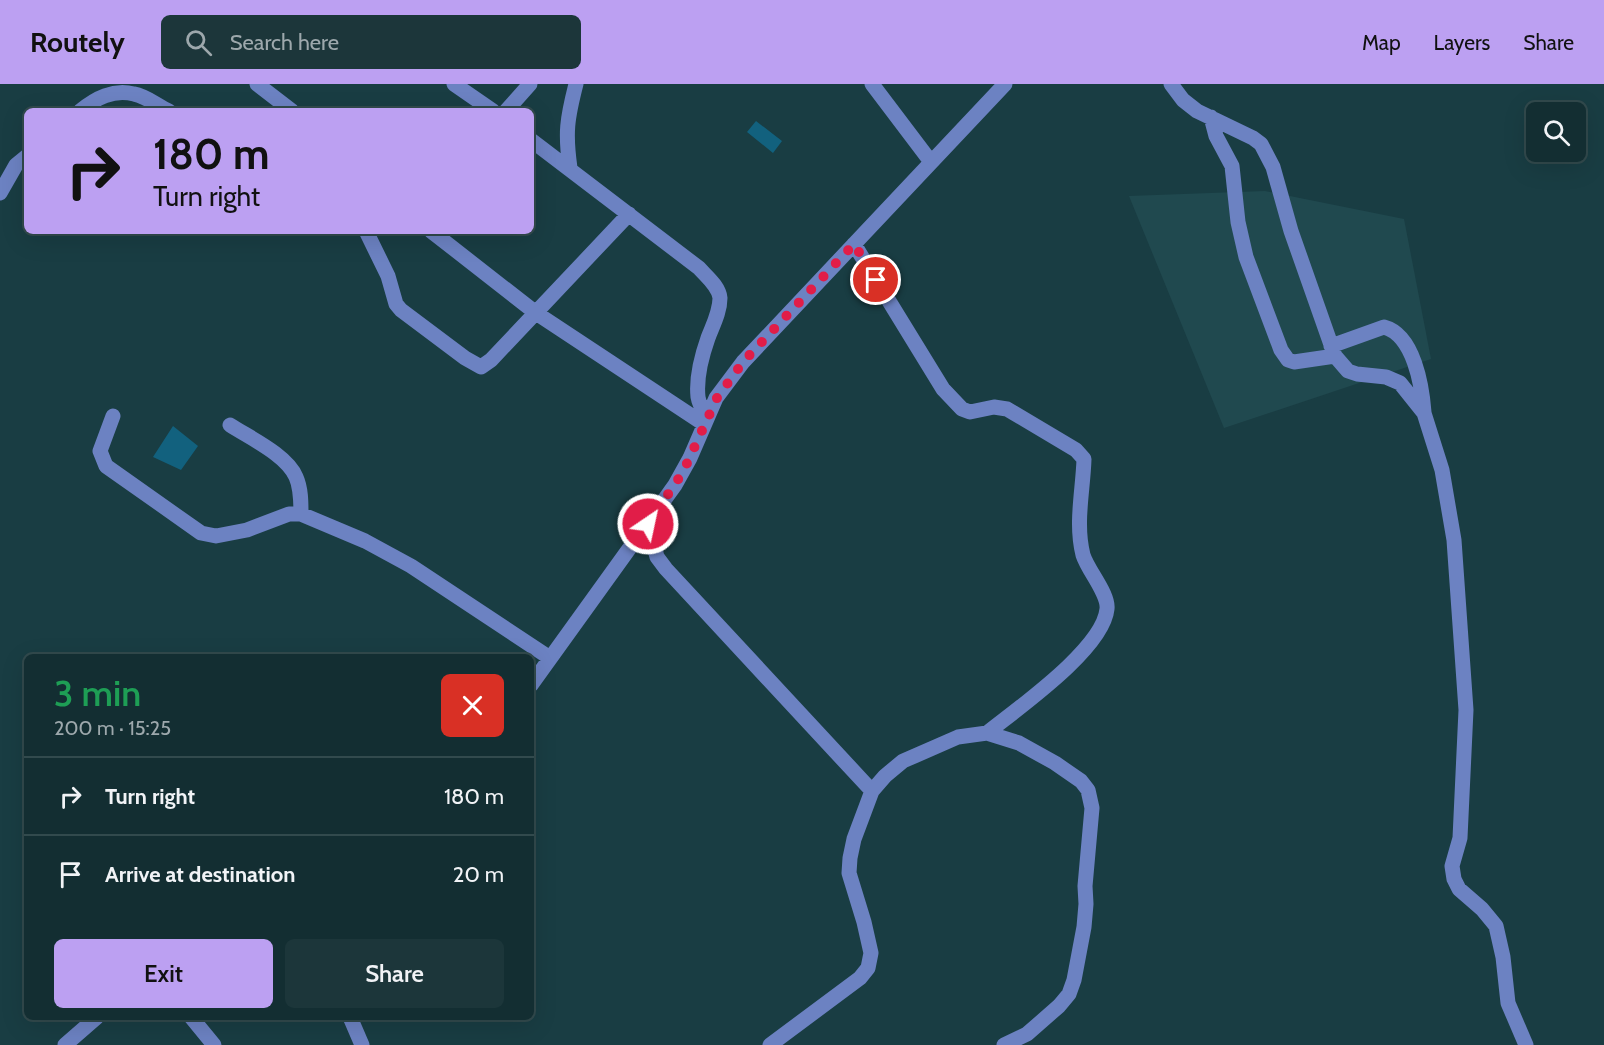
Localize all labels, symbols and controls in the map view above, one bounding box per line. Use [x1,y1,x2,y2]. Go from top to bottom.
search box [161,15,581,69]
text: Routely [30,25,125,59]
icon: search [182,26,215,59]
text: Search here [230,29,339,56]
text: Map [1362,30,1401,55]
text: Layers [1434,30,1490,55]
text: Share [1523,30,1574,55]
map controls [1526,102,1586,162]
button: search [1526,102,1586,162]
text: 180 m [153,128,269,180]
icon: right [54,132,132,210]
text: Turn right [153,180,260,213]
pin [850,254,901,305]
icon: arrive [859,263,892,296]
position arrow [616,492,680,556]
text: 3 min [54,671,141,715]
button: close [441,674,504,737]
text: 200 m · 15:25 [54,716,171,740]
icon: right [54,780,87,813]
text: Turn right [105,783,195,810]
text: 180 m [444,783,504,810]
icon: arrive [54,858,87,891]
text: Arrive at destination [105,861,295,888]
text: 20 m [453,861,504,888]
button: Exit [54,939,273,1008]
button: Share [285,939,504,1008]

